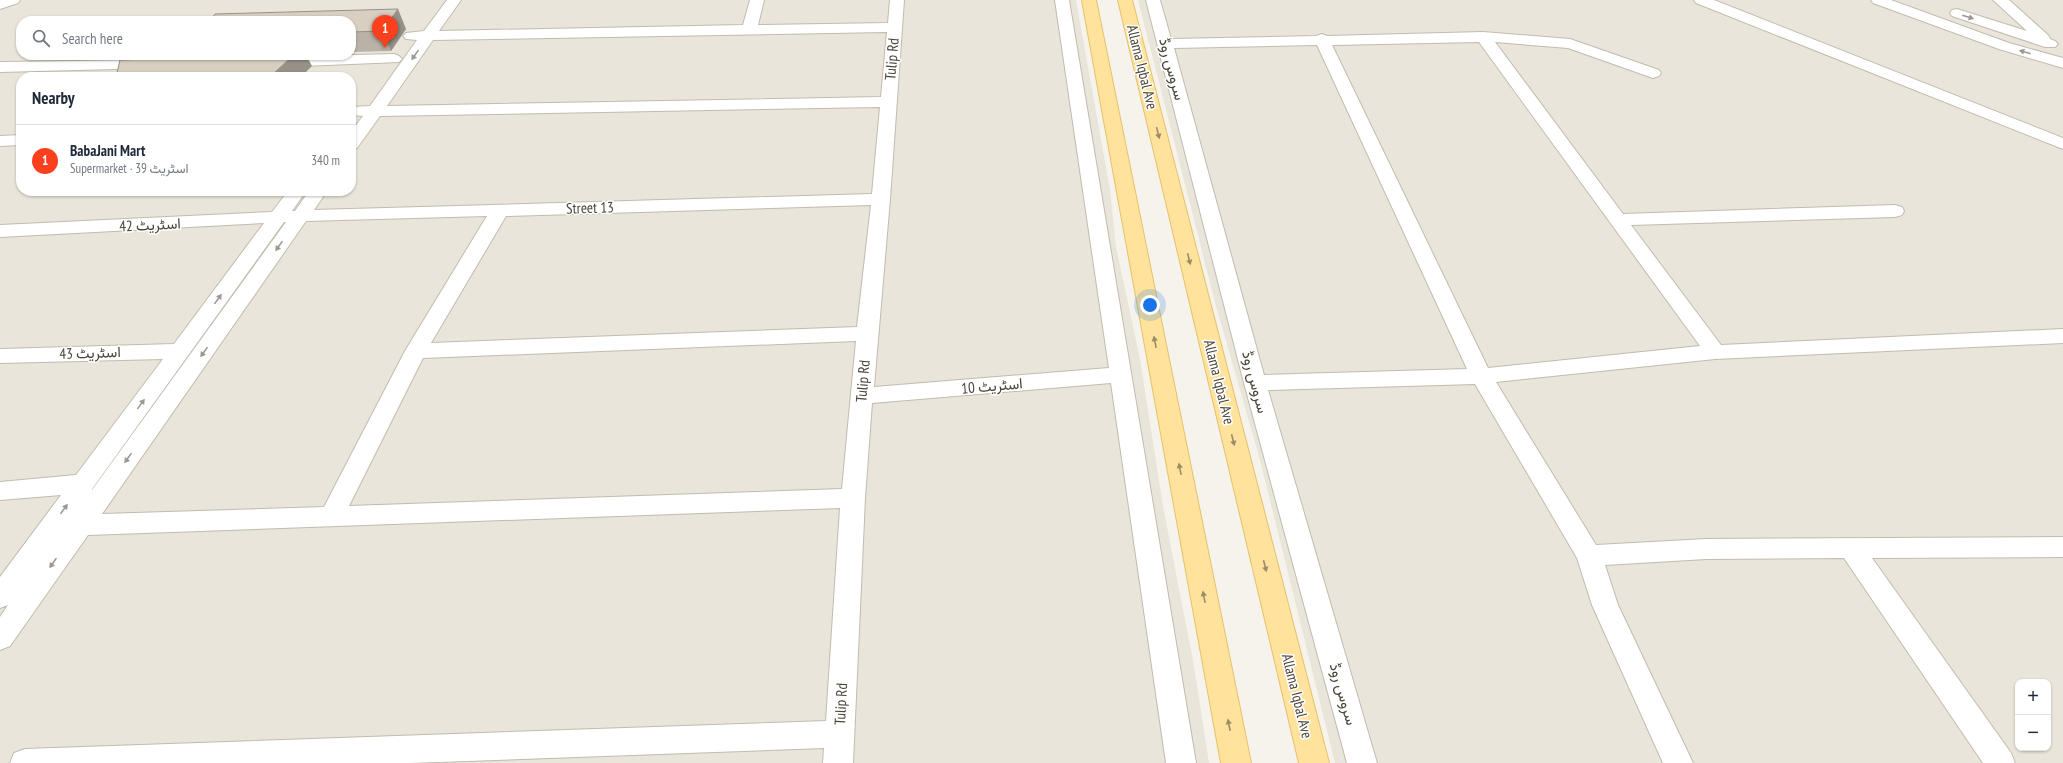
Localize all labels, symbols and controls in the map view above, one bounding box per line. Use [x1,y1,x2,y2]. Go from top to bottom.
one-way arrow [1963,14,1975,20]
pin: 1 [372,15,398,48]
search box [16,16,356,60]
street label: Allama Iqbal Ave [1123,23,1162,111]
icon: search [30,27,52,49]
text: Search here [62,29,123,48]
street label: سروس روڈ [1154,36,1190,103]
street label: Tulip Rd [880,37,903,81]
one-way arrow [411,49,419,60]
one-way arrow [2019,49,2031,55]
text: Nearby [32,87,75,109]
one-way arrow [1155,127,1161,139]
text: BabaJani Mart [70,141,145,160]
text: 1 [42,152,48,169]
text: 340 m [311,152,340,169]
text: Supermarket · اسٹریٹ 39 [70,160,188,177]
street label: Street 13 [566,197,614,218]
street label: اسٹریٹ 42 [119,213,181,236]
one-way arrow [275,240,283,251]
one-way arrow [1186,253,1192,266]
one-way arrow [214,293,222,304]
your location [1140,295,1160,315]
one-way arrow [1152,336,1158,348]
street label: Allama Iqbal Ave [1200,338,1239,426]
street label: اسٹریٹ 43 [59,342,121,363]
one-way arrow [200,346,208,357]
street label: سروس روڈ [1237,349,1273,416]
street label: Tulip Rd [851,359,874,403]
street label: اسٹریٹ 10 [961,373,1023,398]
one-way arrow [137,398,145,409]
one-way arrow [1231,434,1237,446]
one-way arrow [124,452,132,463]
one-way arrow [1177,463,1183,475]
one-way arrow [60,503,69,514]
one-way arrow [49,558,57,569]
one-way arrow [1262,560,1268,572]
one-way arrow [1201,591,1207,603]
street label: Allama Iqbal Ave [1278,652,1317,740]
street label: سروس روڈ [1325,661,1361,728]
map controls [2015,679,2051,751]
button: + [2015,679,2051,715]
street label: Tulip Rd [830,682,851,725]
button: − [2015,715,2051,751]
one-way arrow [1225,719,1231,731]

